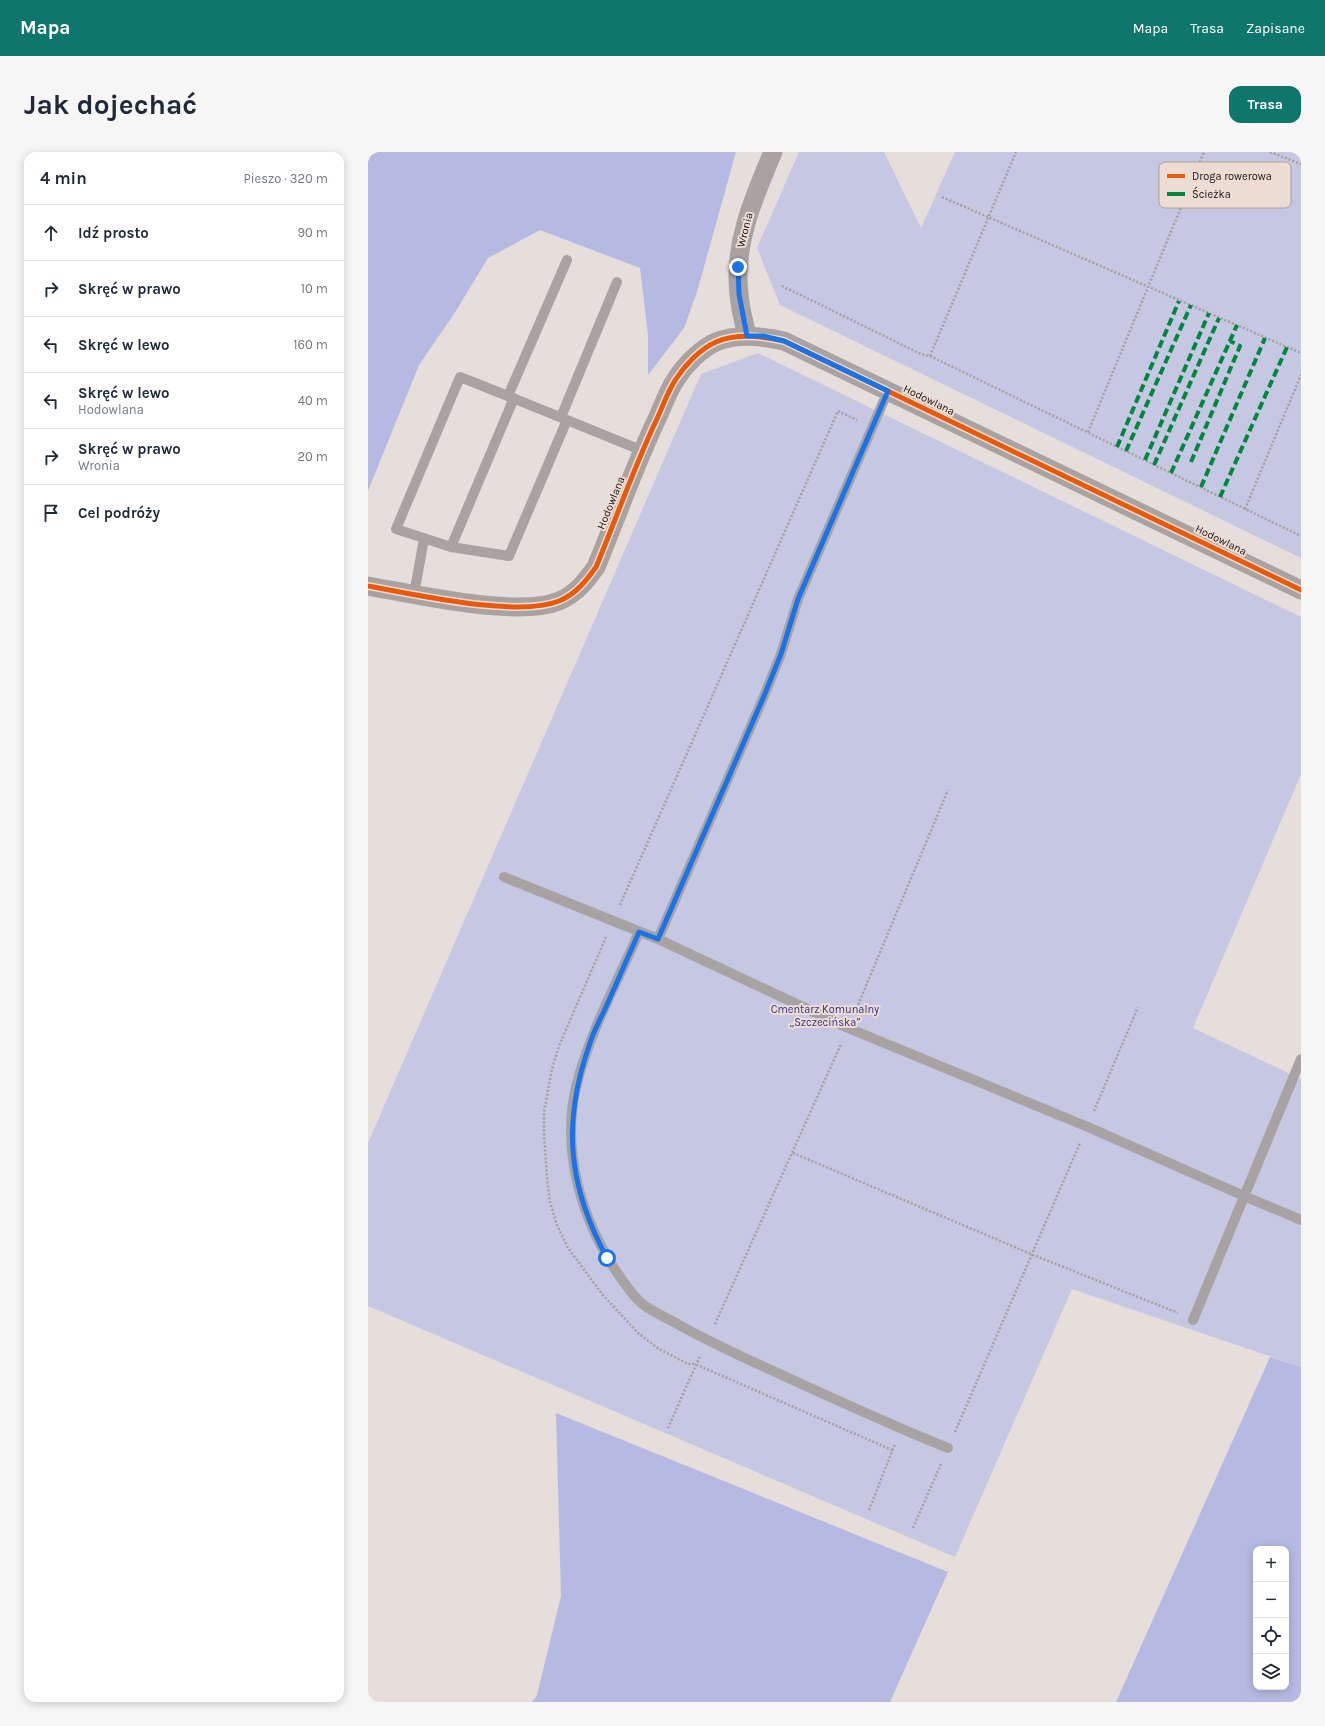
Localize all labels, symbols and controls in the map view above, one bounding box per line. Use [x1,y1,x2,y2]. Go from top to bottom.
text: Mapa [20,17,70,39]
text: Mapa [1133,20,1168,37]
text: Trasa [1190,20,1224,37]
text: Zapisane [1246,20,1305,37]
button: Trasa [1229,86,1301,123]
text: Jak dojechać [24,88,197,121]
legend [1159,162,1291,208]
text: 4 min [40,168,87,188]
text: Droga rowerowa [1192,170,1272,183]
text: Pieszo · 320 m [243,171,328,186]
text: Ścieżka [1192,186,1231,201]
street label: Wronia [734,211,756,249]
icon: ahead [40,222,62,244]
text: Idź prosto [78,224,149,242]
text: 90 m [297,225,328,240]
route end [729,258,747,276]
icon: right [40,278,62,300]
text: Skręć w prawo [78,280,181,298]
text: 10 m [301,281,328,296]
icon: left [40,334,62,356]
text: Skręć w lewo [78,336,170,354]
text: 160 m [293,337,328,352]
street label: Hodowlana [901,382,957,418]
text: Skręć w lewo [78,384,170,402]
icon: left [40,390,62,412]
text: 40 m [298,393,328,408]
text: Hodowlana [78,402,144,417]
text: Skręć w prawo [78,440,181,458]
icon: right [40,446,62,468]
text: 20 m [298,449,328,464]
text: Wronia [78,458,120,473]
street label: Hodowlana [595,475,627,531]
icon: arrive [40,502,62,524]
text: Cel podróży [78,504,160,522]
street label: Hodowlana [1193,522,1249,558]
park label: Cmentarz Komunalny „Szczecińska” [771,1003,879,1029]
route start [598,1249,616,1267]
map controls [1253,1546,1289,1690]
button: + [1253,1546,1289,1582]
button: − [1253,1582,1289,1618]
button: locate [1253,1618,1289,1654]
button: layers [1253,1654,1289,1690]

